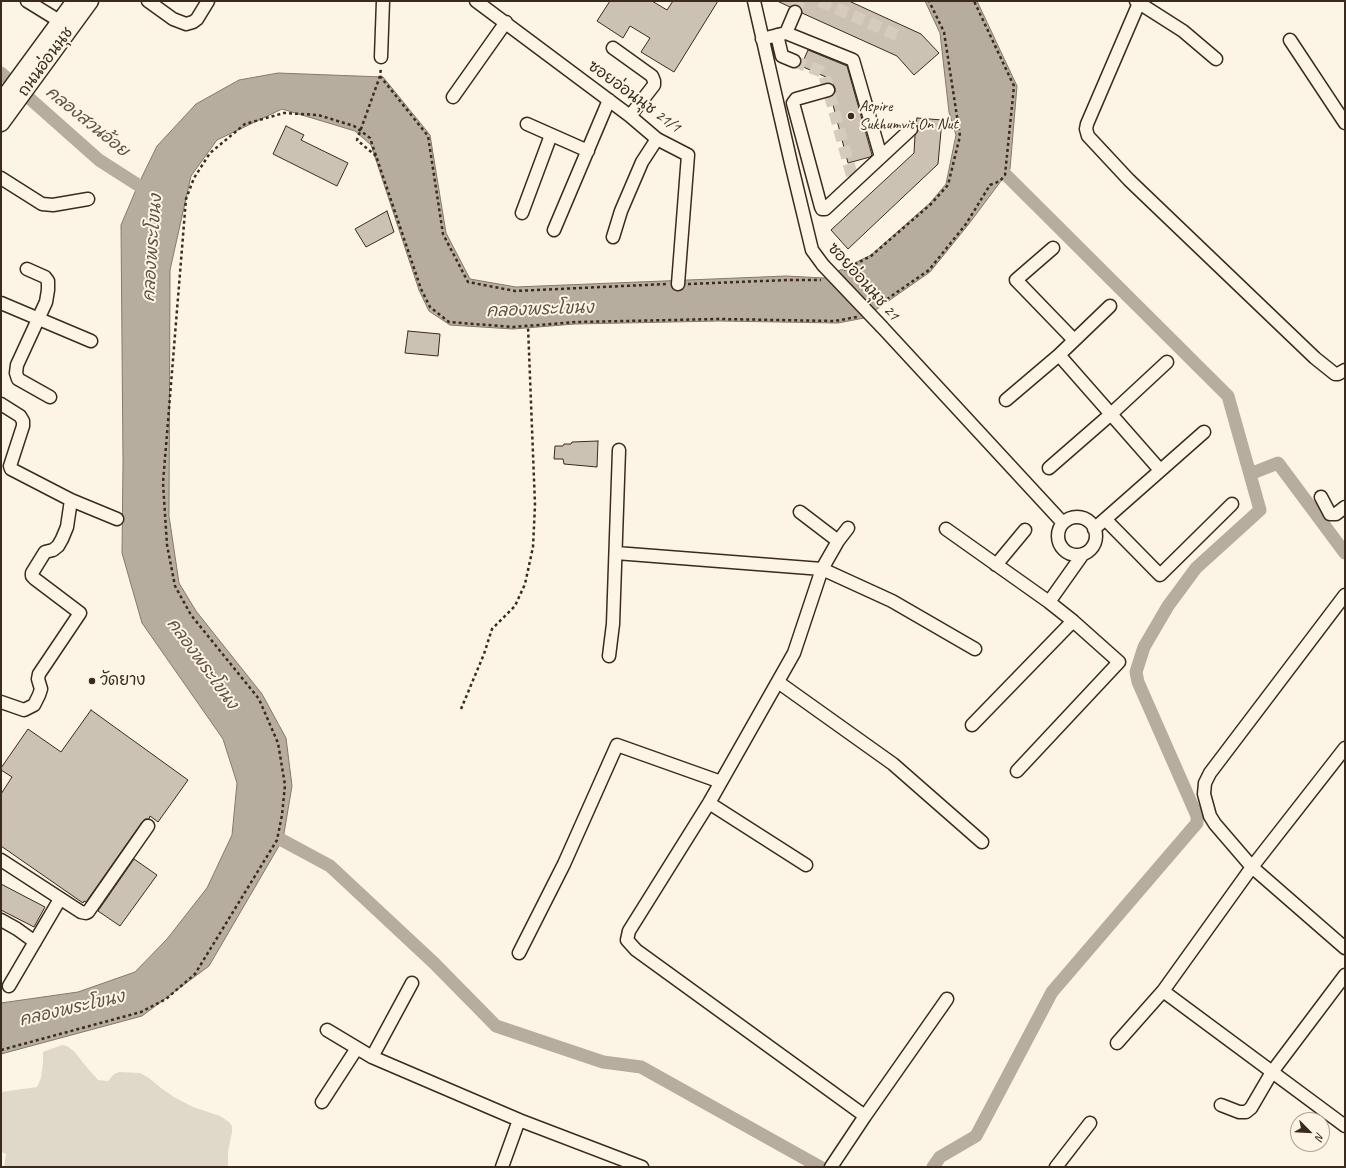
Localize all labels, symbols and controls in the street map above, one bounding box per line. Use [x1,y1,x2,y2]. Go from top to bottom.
street label: ถนนอ่อนนุช [14,24,78,100]
street label: ซอยอ่อนนุช 21/1 [584,57,684,137]
water label: คลองสวนอ้อย [41,82,133,162]
place label: Aspire Sukhumvit On Nut [859,97,958,135]
marker: Aspire Sukhumvit On Nut [846,111,856,121]
water label: คลองพระโขนง [139,194,167,302]
street label: ซอยอ่อนนุช 21 [823,239,903,325]
water label: คลองพระโขนง [486,298,594,322]
water label: คลองพระโขนง [162,615,242,713]
place label: วัดยาง [100,671,146,691]
marker: วัดยาง [87,676,97,686]
water label: คลองพระโขนง [17,987,127,1031]
north arrow [1290,1112,1330,1152]
text: N [1312,1131,1328,1142]

